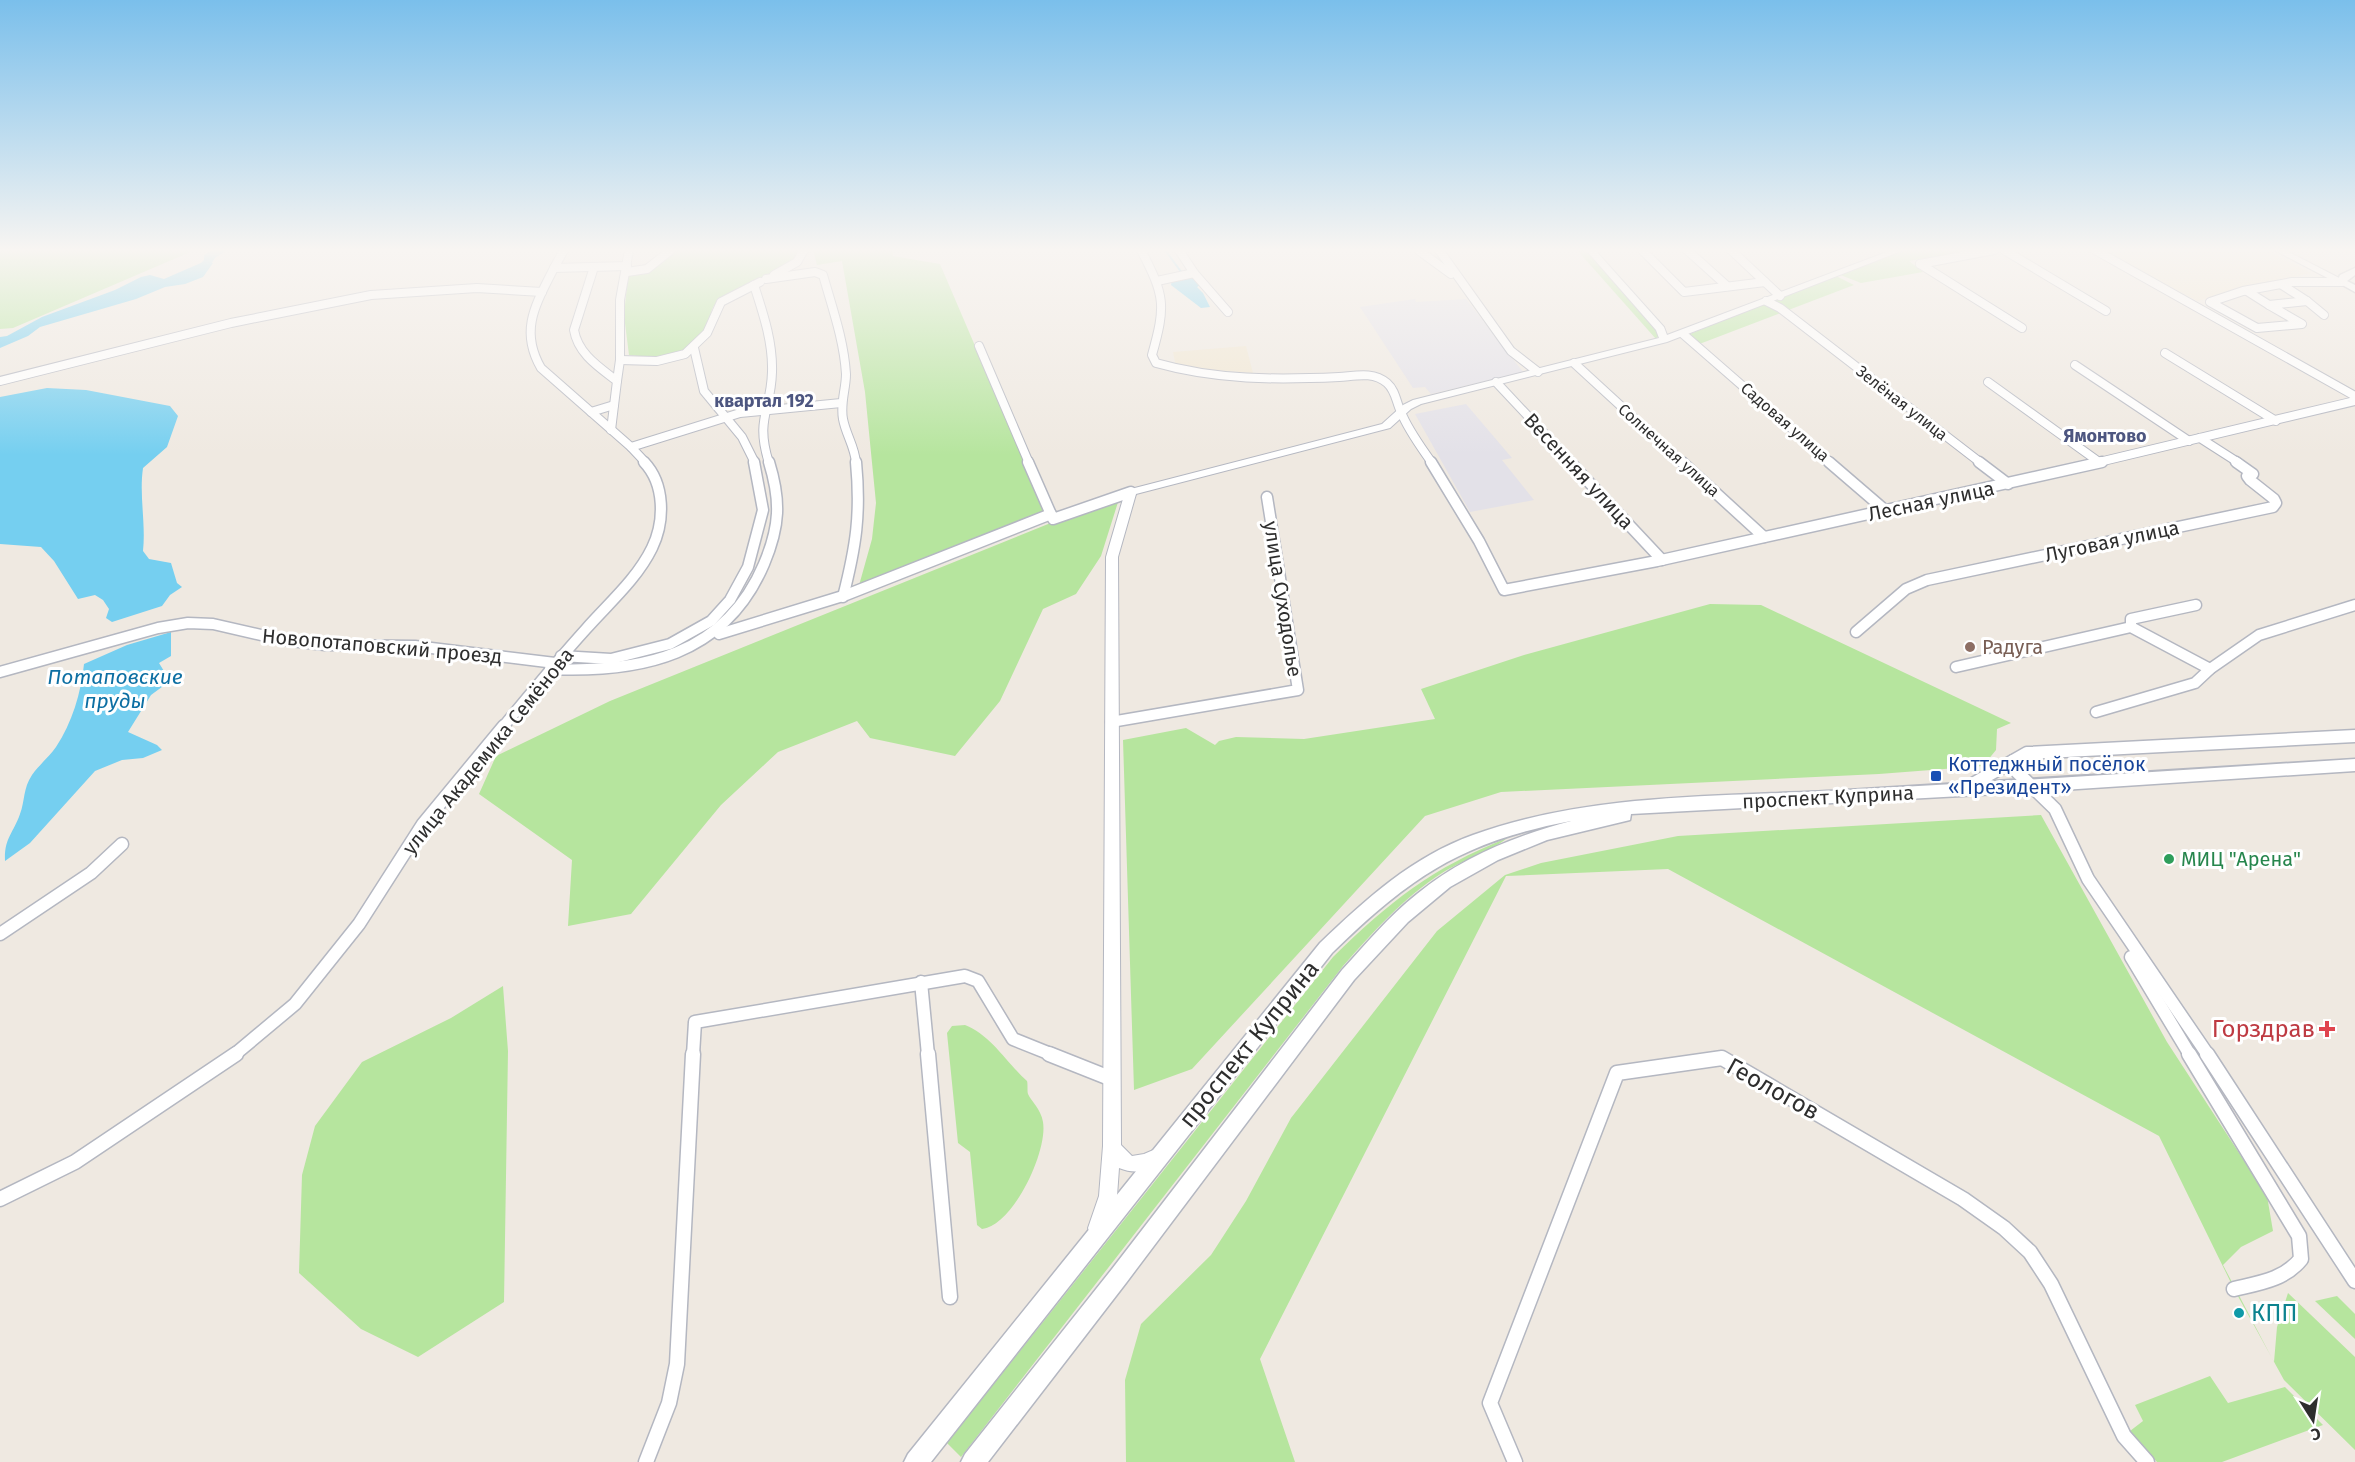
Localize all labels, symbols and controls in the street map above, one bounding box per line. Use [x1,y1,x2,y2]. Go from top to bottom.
street label: Зелёная улица [1853,361,1951,445]
street label: Садовая улица [1737,378,1833,466]
district label: квартал 192 [714,390,814,412]
street label: Солнечная улица [1614,399,1724,501]
street label: Весенняя улица [1519,408,1639,534]
district label: Ямонтово [2063,425,2147,447]
street label: Лесная улица [1866,476,1996,526]
street label: Луговая улица [2043,515,2181,567]
street label: улица Суходолье [1259,519,1307,679]
street label: Новопотаповский проезд [261,624,503,668]
place label: Радуга [1982,635,2043,659]
marker: Радуга [1963,640,1977,654]
street label: улица Академика Семёнова [397,643,579,859]
water label: Потаповские пруды [47,664,183,714]
place label: Коттеджный посёлок «Президент» [1948,752,2146,799]
marker: Коттеджный посёлок «Президент» [1929,769,1943,783]
street label: проспект Куприна [1741,781,1915,813]
place label: МИЦ "Арена" [2181,847,2301,871]
marker: МИЦ "Арена" [2162,852,2176,866]
street label: проспект Куприна [1173,955,1325,1133]
place label: Горздрав [2212,1015,2315,1043]
marker: Горздрав [2320,1022,2334,1036]
street label: Геологов [1722,1052,1824,1126]
place label: КПП [2251,1299,2298,1327]
marker: КПП [2232,1306,2246,1320]
north arrow [2283,1390,2343,1450]
text: С [2309,1424,2322,1445]

